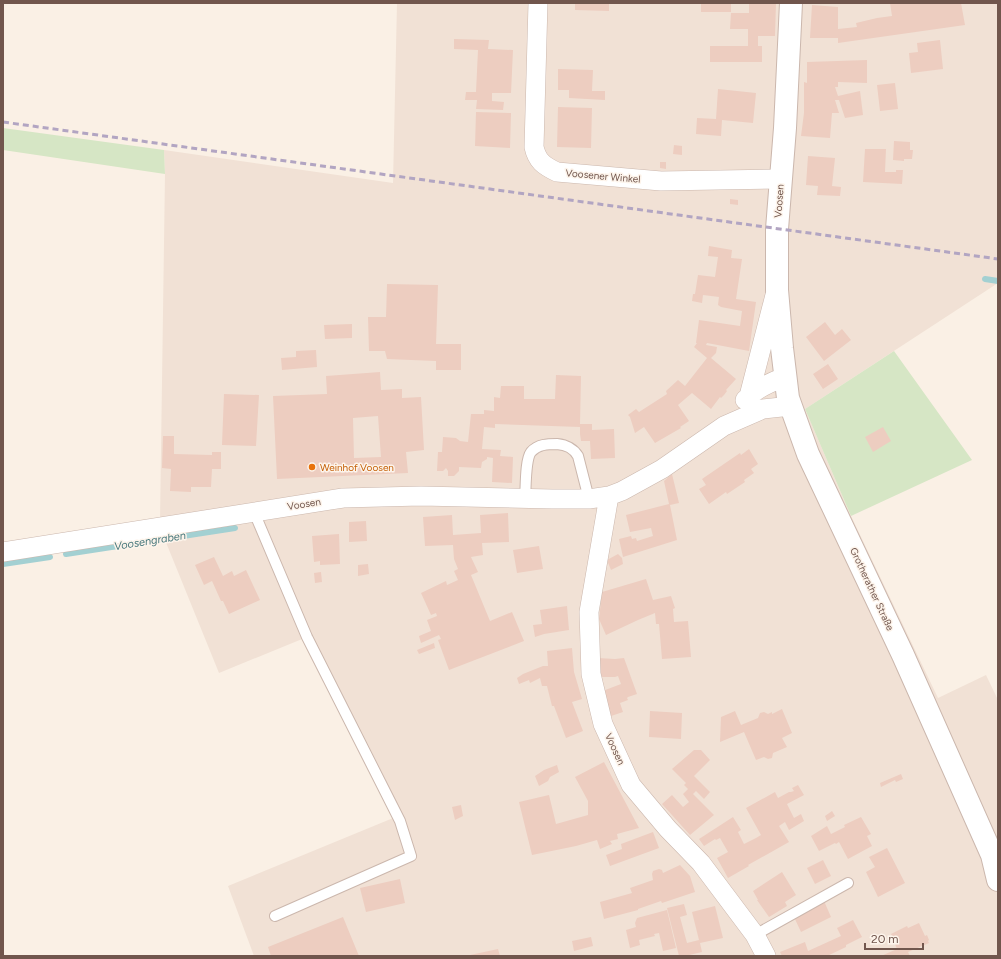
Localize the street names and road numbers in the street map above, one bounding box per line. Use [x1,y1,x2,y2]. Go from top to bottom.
street label: Voosener Winkel [565,166,641,186]
street label: Voosen [771,183,787,218]
street label: Voosen [286,495,322,513]
street label: Grotherather Straße [847,545,897,633]
street label: Voosen [602,731,628,767]

